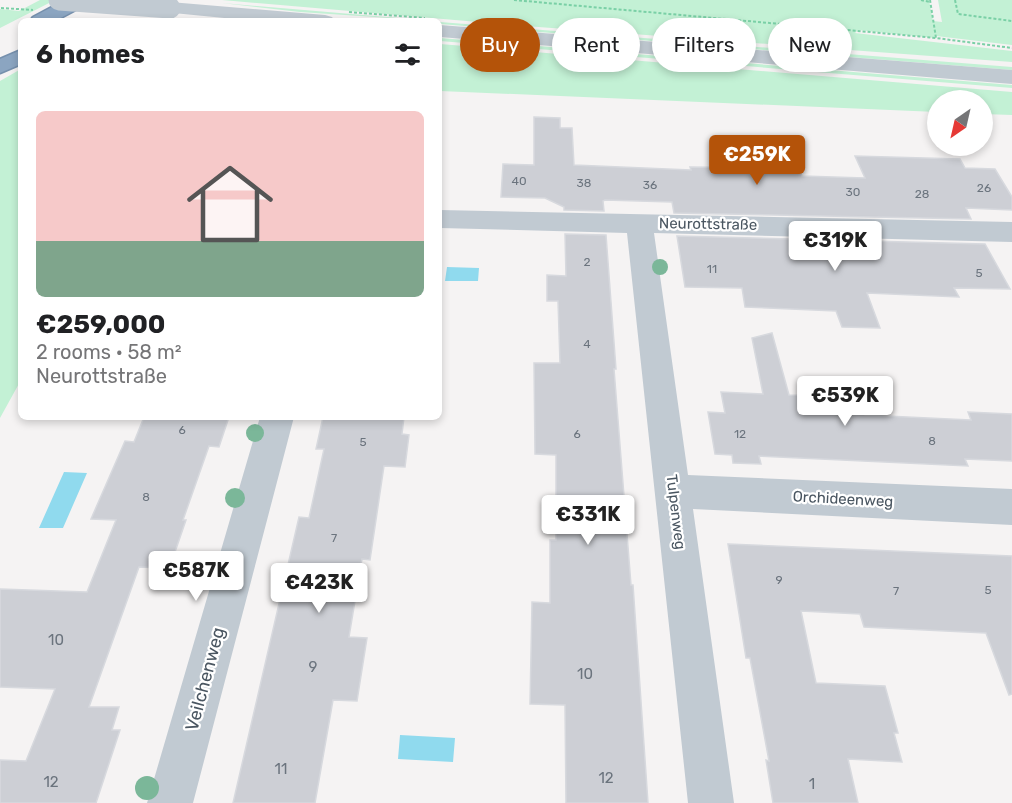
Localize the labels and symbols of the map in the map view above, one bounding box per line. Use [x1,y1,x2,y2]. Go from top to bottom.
north arrow [927,90,993,156]
pin: €259K [715,135,799,186]
house number: 40 [511,174,527,188]
house number: 38 [577,176,591,190]
house number: 36 [643,178,657,192]
house number: 26 [977,181,991,195]
house number: 30 [846,185,860,199]
house number: 28 [915,187,929,201]
street label: Neurottstraße [659,214,757,234]
pin: €319K [793,221,877,272]
house number: 2 [583,255,591,269]
house number: 11 [707,262,717,276]
house number: 5 [975,266,983,280]
house number: 4 [583,337,591,351]
pin: €539K [803,376,887,427]
house number: 6 [178,423,186,437]
house number: 6 [573,427,581,441]
house number: 12 [734,427,746,441]
house number: 8 [928,434,936,448]
house number: 5 [359,435,367,449]
street label: Tulpenweg [662,473,690,551]
street label: Orchideenweg [792,487,894,511]
house number: 8 [142,490,150,504]
pin: €331K [546,495,630,546]
house number: 7 [331,531,337,545]
pin: €587K [154,551,238,602]
pin: €423K [277,563,361,614]
house number: 9 [775,573,783,587]
house number: 5 [984,583,992,597]
house number: 7 [893,584,899,598]
street label: Veilchenweg [181,625,229,733]
house number: 10 [48,631,64,649]
house number: 9 [309,658,318,676]
house number: 10 [577,665,593,683]
house number: 11 [275,760,287,778]
house number: 12 [598,769,614,787]
house number: 12 [43,773,59,791]
house number: 1 [809,775,815,793]

